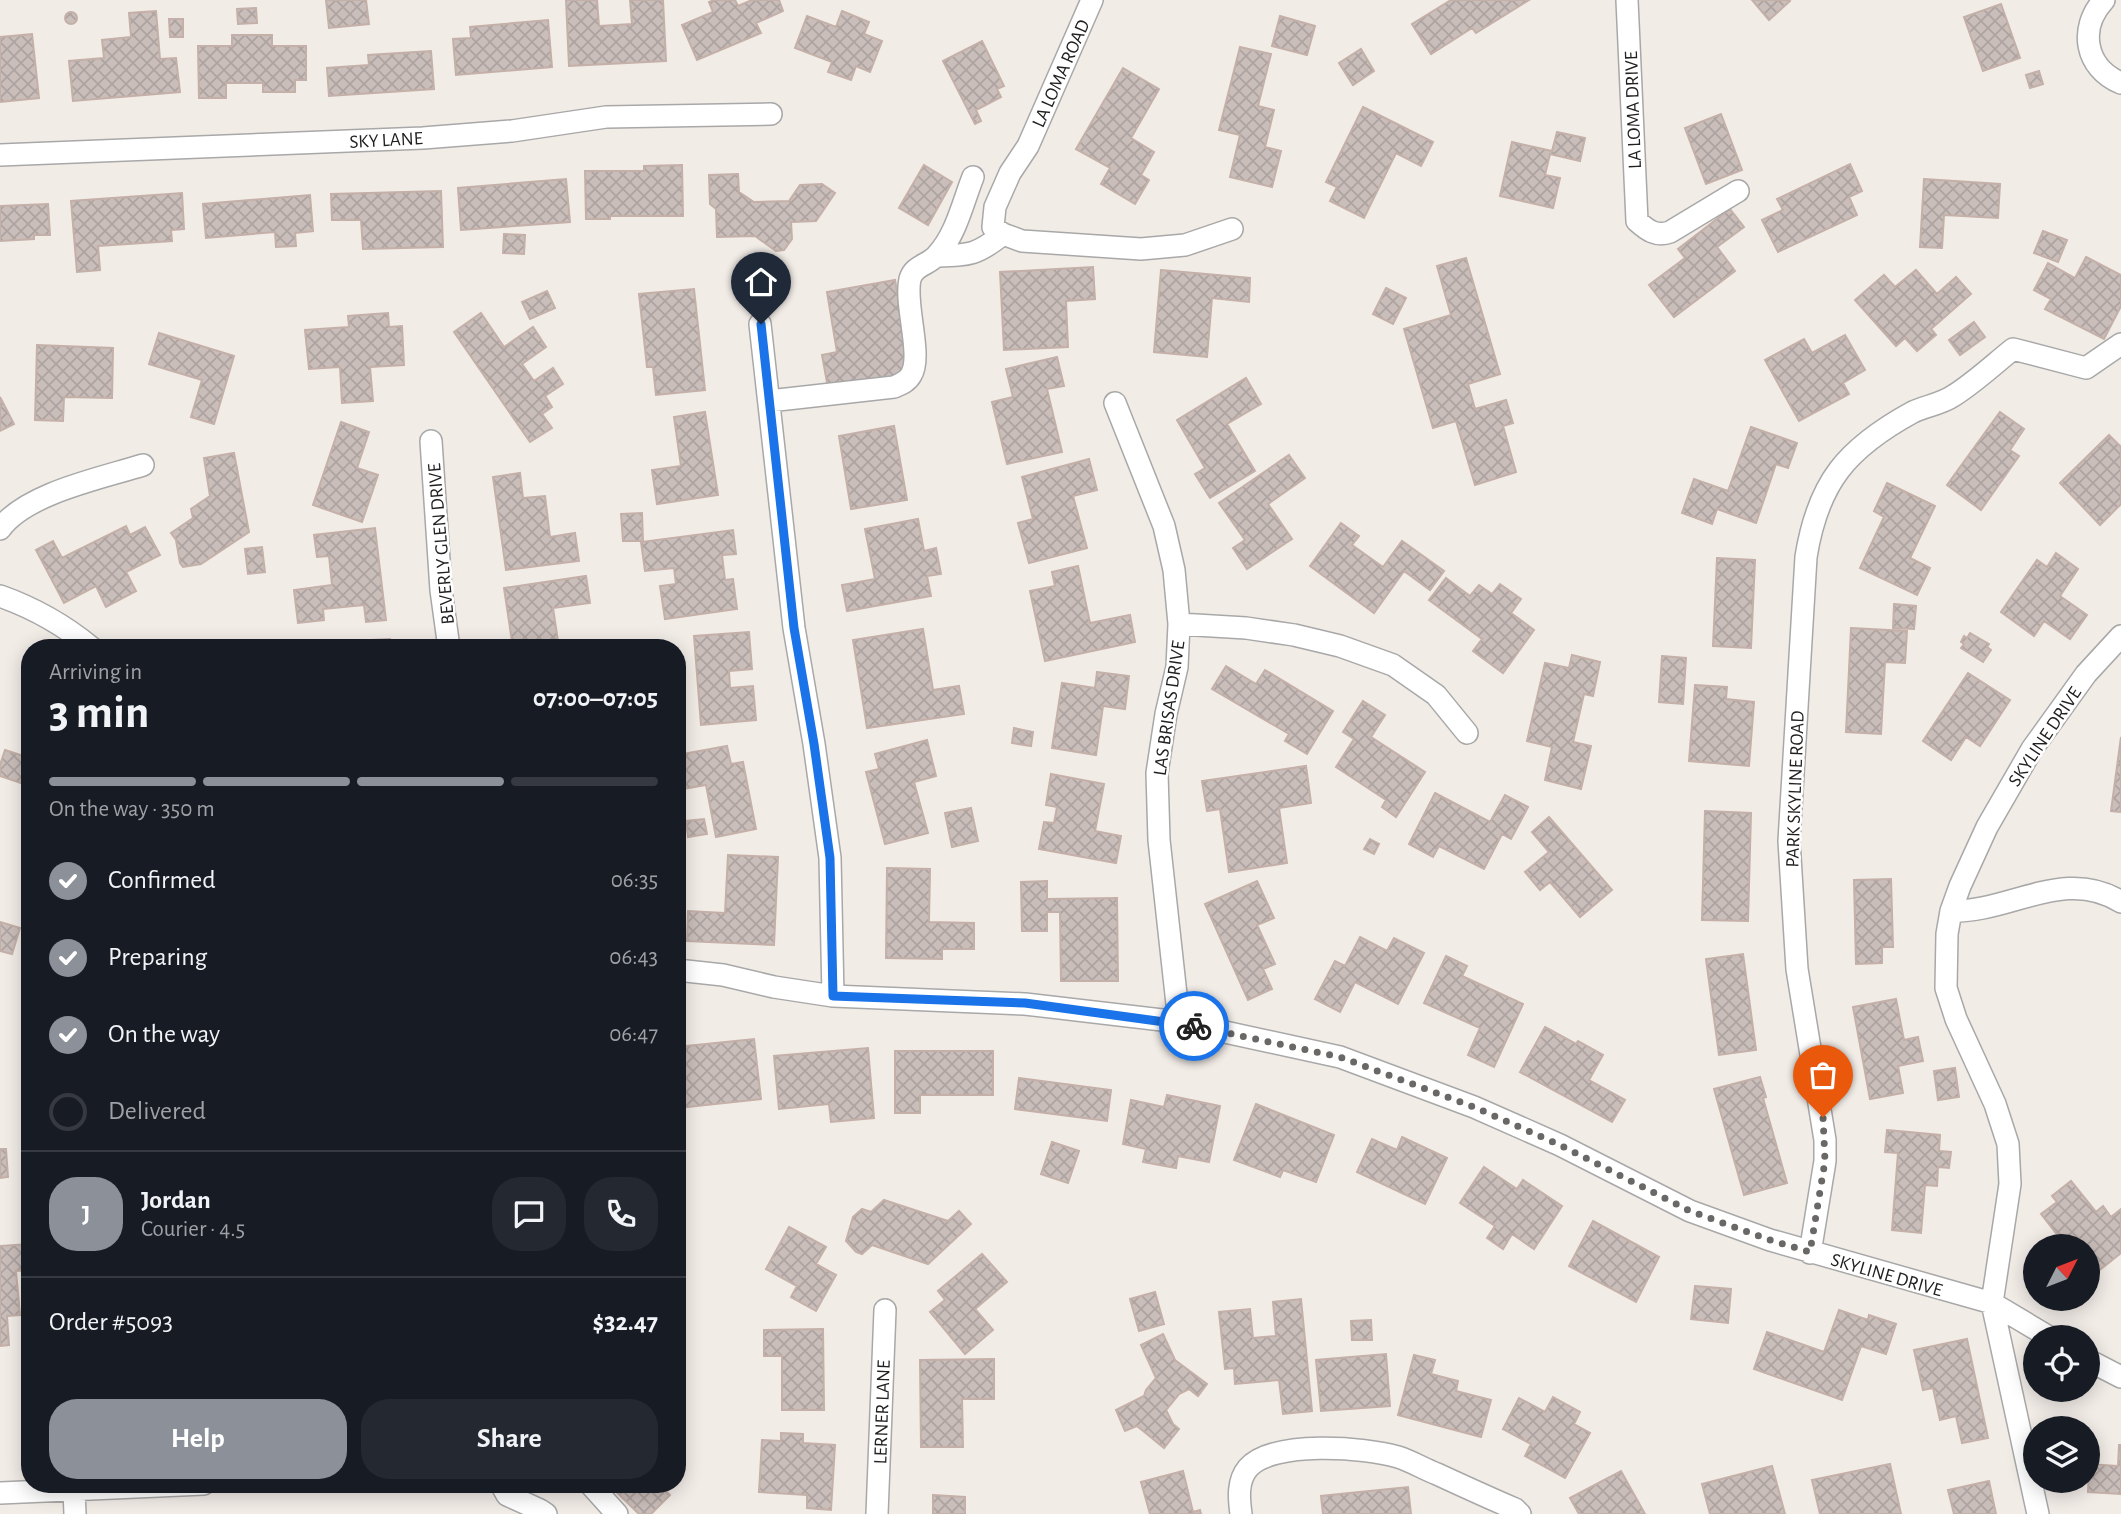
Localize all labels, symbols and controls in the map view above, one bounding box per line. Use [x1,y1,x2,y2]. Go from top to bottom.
street label: LA LOMA ROAD [1029,17,1094,130]
street label: LA LOMA DRIVE [1622,51,1645,169]
street label: SKY LANE [349,129,423,152]
pin [731,252,791,324]
icon: home [742,263,780,301]
street label: BEVERLY GLEN DRIVE [425,462,458,625]
street label: LAS BRISAS DRIVE [1151,639,1188,777]
text: Arriving in [49,661,142,684]
street label: SKYLINE DRIVE [2005,684,2085,790]
text: 07:00–07:05 [533,685,658,711]
text: 3 min [49,690,149,736]
street label: PARK SKYLINE ROAD [1783,710,1808,868]
text: On the way · 350 m [49,798,215,821]
icon: check [49,862,87,900]
text: Confirmed [108,867,216,893]
text: 06:35 [611,869,658,892]
icon: check [49,939,87,977]
text: Preparing [108,944,207,970]
text: 06:43 [609,946,658,969]
courier [1159,991,1229,1061]
icon: bike [1175,1007,1213,1045]
icon: check [49,1016,87,1054]
text: On the way [108,1021,220,1047]
text: 06:47 [609,1023,658,1046]
pin [1793,1045,1853,1117]
icon: bag [1804,1056,1842,1094]
text: Delivered [108,1098,206,1124]
button: chat [492,1177,566,1251]
button: phone [584,1177,658,1251]
text: Jordan [141,1187,211,1213]
text: J [82,1201,90,1227]
text: Courier · 4.5 [141,1218,245,1241]
north arrow [2023,1234,2100,1311]
map controls [2023,1234,2100,1493]
street label: SKYLINE DRIVE [1829,1250,1945,1300]
text: Order #5093 [49,1309,173,1335]
text: $32.47 [593,1309,658,1335]
button: locate [2023,1325,2100,1402]
street label: LERNER LANE [871,1360,894,1465]
button: Help [49,1399,347,1479]
button: Share [361,1399,658,1479]
button: layers [2023,1416,2100,1493]

